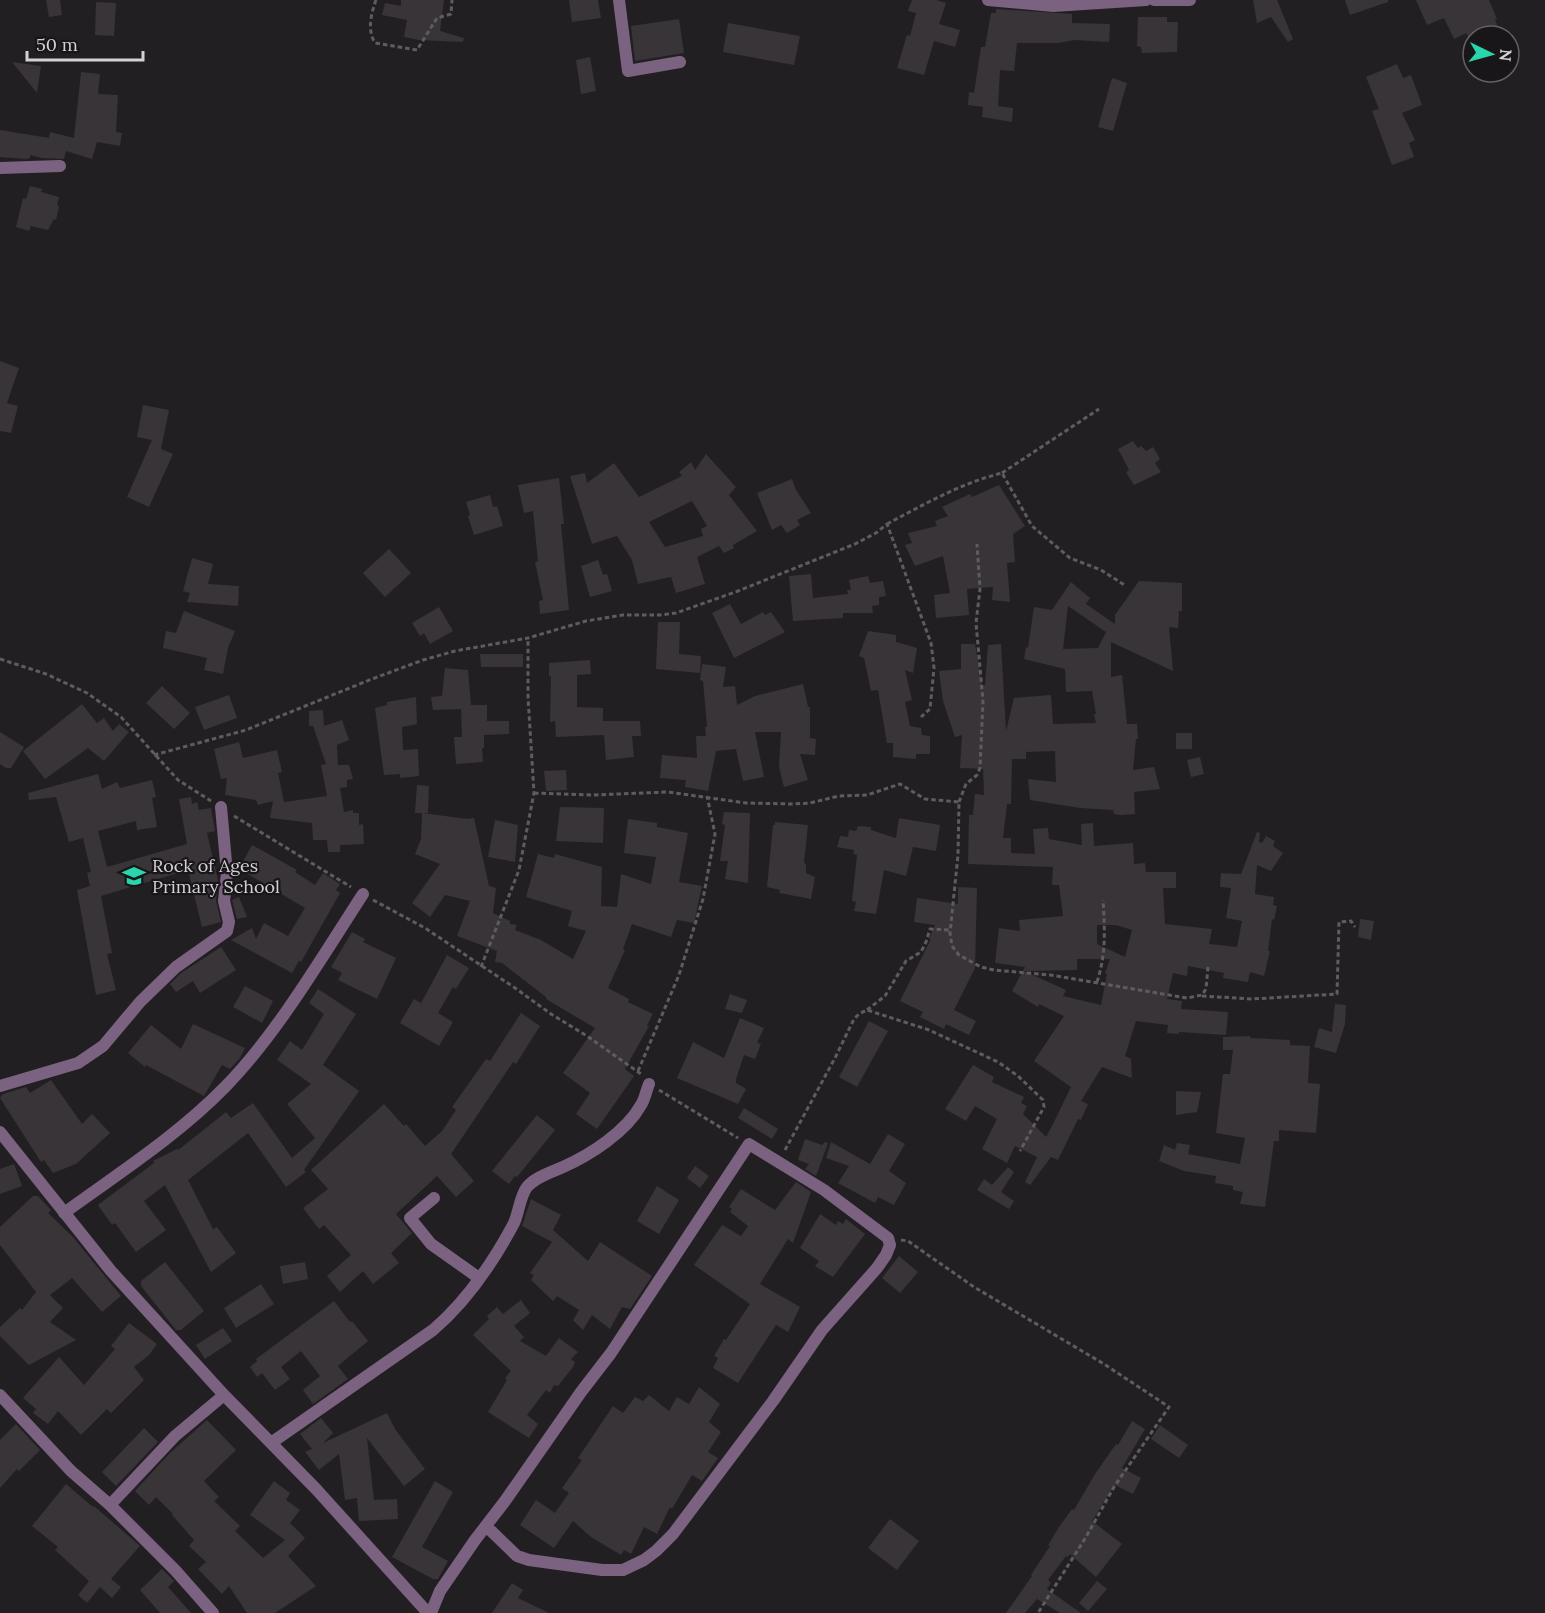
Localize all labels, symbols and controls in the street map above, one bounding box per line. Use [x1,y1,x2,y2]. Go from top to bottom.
scale bar [27,24,142,62]
north arrow [1461,24,1521,84]
text: 50 m [36,33,78,56]
text: N [1495,48,1516,62]
place label: Rock of Ages Primary School [152,854,280,898]
school or university icon: Rock of Ages Primary School [121,863,147,889]

